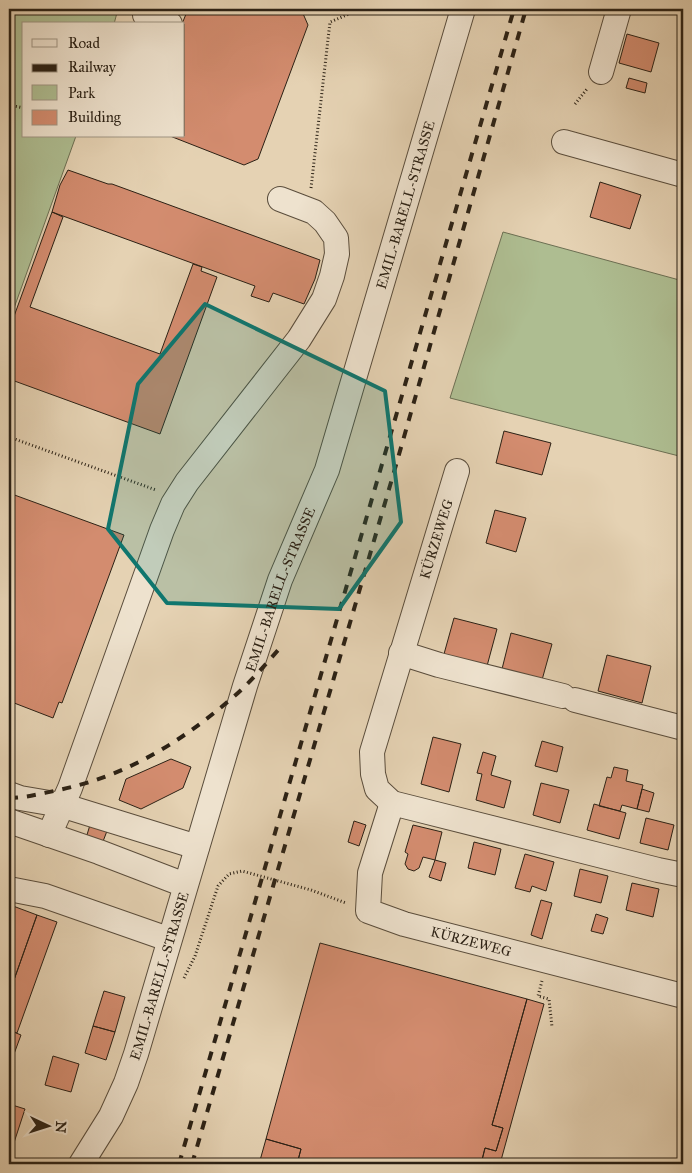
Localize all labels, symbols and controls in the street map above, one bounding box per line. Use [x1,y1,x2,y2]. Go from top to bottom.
legend [22,22,185,138]
text: Road [68,34,100,52]
text: Railway [68,58,117,76]
text: Park [68,84,95,102]
text: Building [68,108,122,126]
street label: EMIL-BARELL-STRASSE [373,119,439,291]
street label: KÜRZEWEG [414,497,457,581]
street label: EMIL-BARELL-STRASSE [242,505,319,674]
street label: EMIL-BARELL-STRASSE [127,890,193,1063]
street label: KÜRZEWEG [429,923,513,960]
north arrow [22,1100,72,1150]
text: N [52,1120,69,1134]

